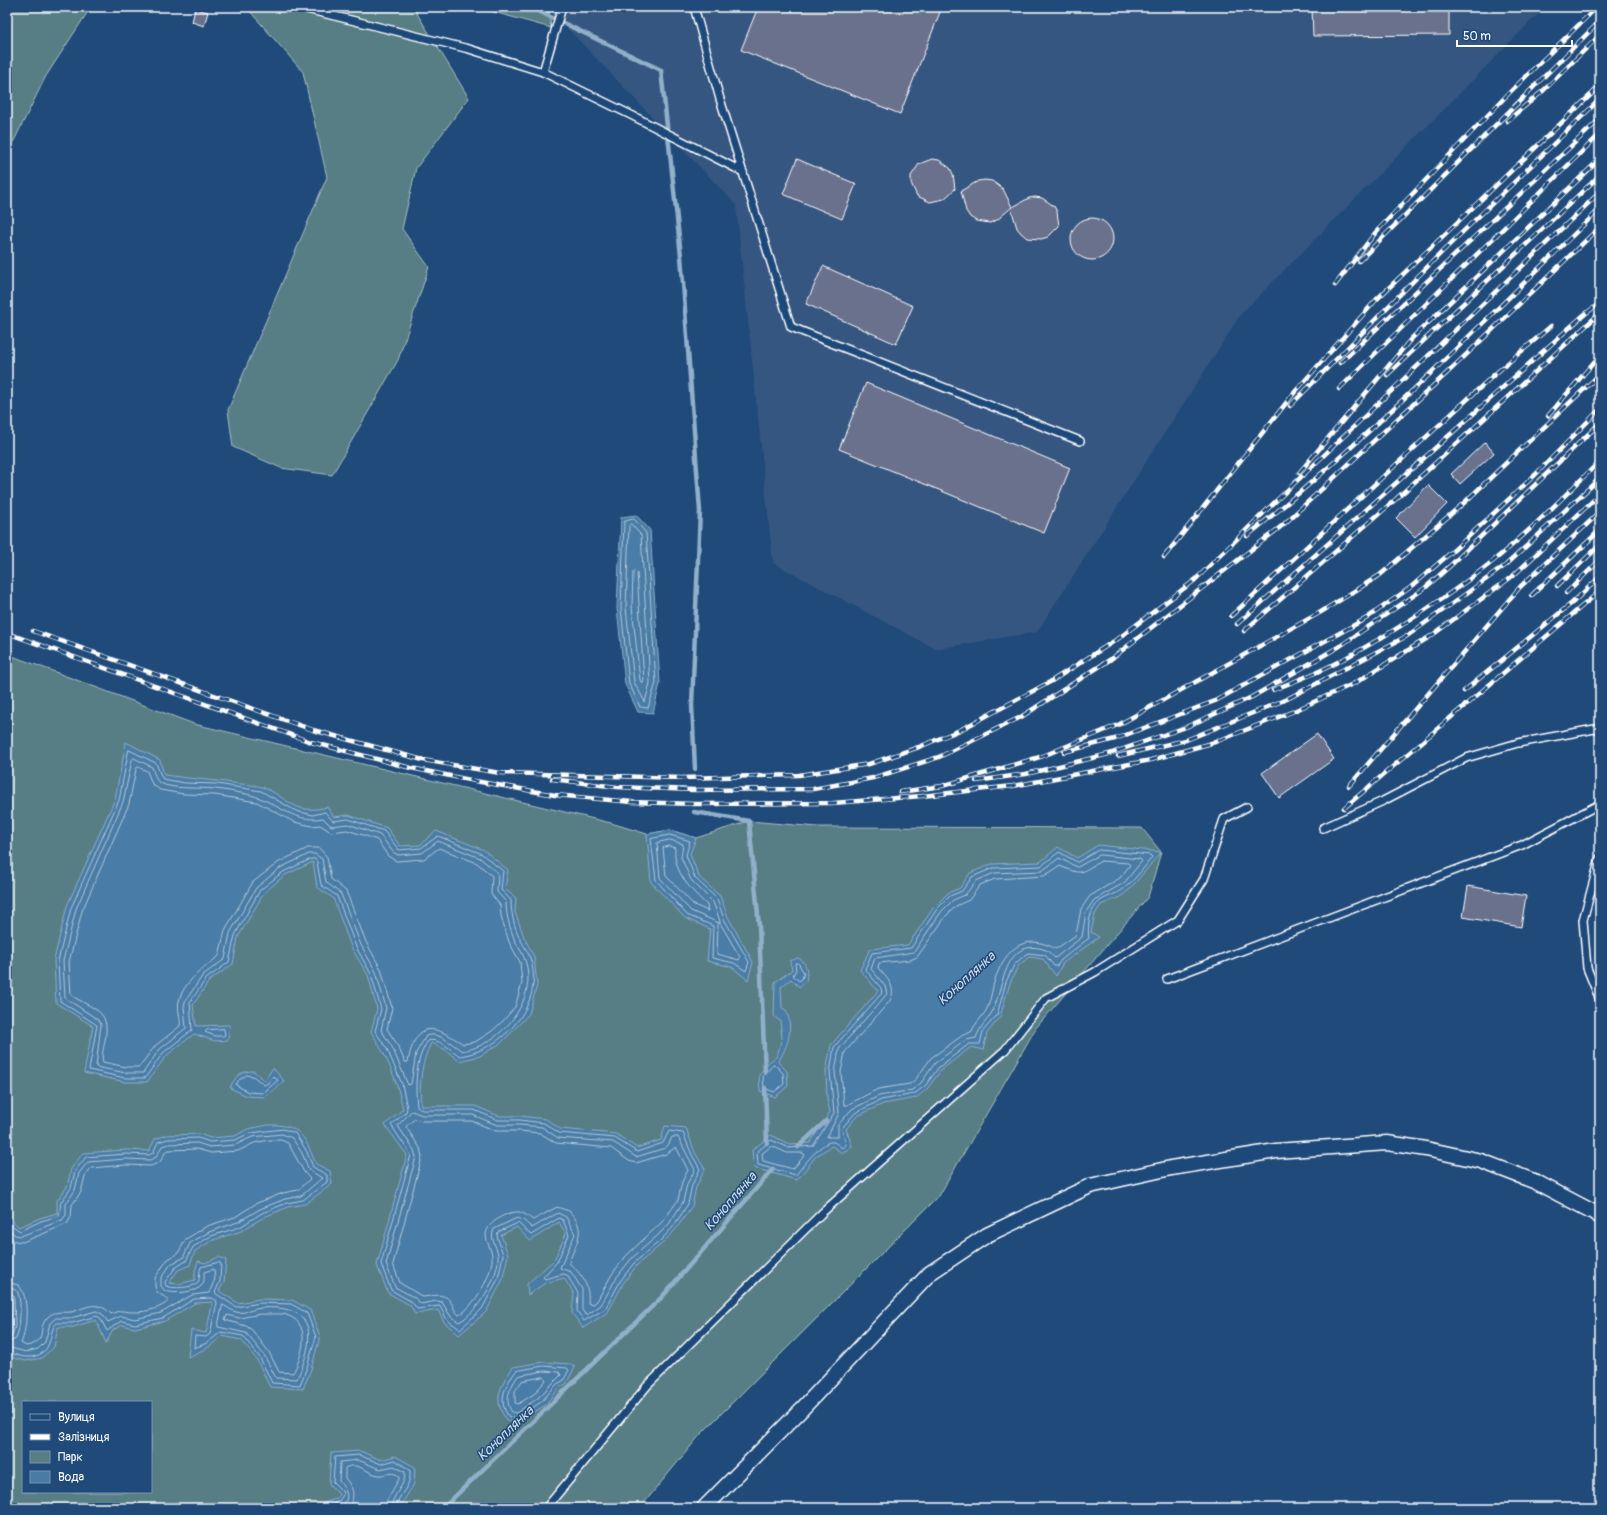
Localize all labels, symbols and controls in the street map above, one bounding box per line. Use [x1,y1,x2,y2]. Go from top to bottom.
scale bar [1457,22,1572,48]
text: 50 m [1463,29,1491,44]
water label: Коноплянка [934,947,1000,1009]
water label: Коноплянка [700,1168,761,1234]
legend [22,1401,152,1493]
water label: Коноплянка [474,1401,538,1464]
text: Вулиця [58,1410,95,1425]
text: Залізниця [58,1430,110,1445]
text: Парк [58,1450,83,1465]
text: Вода [58,1470,84,1485]

